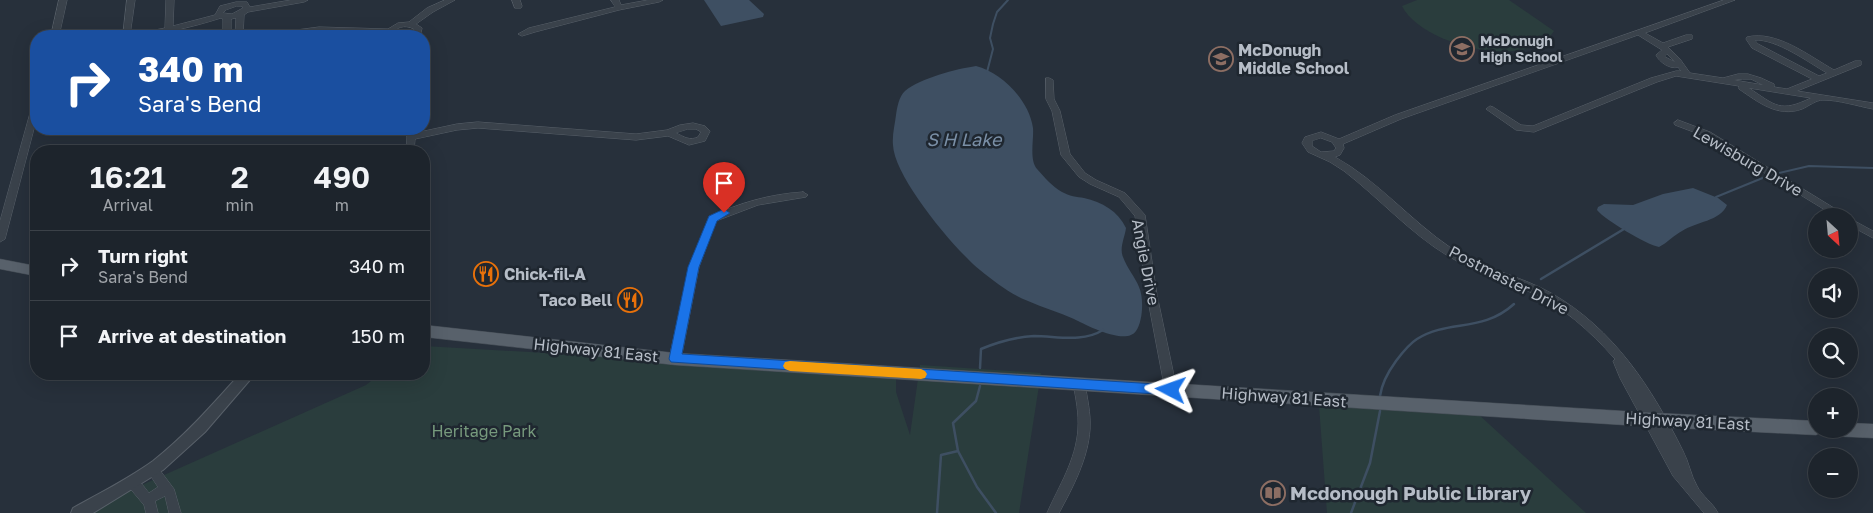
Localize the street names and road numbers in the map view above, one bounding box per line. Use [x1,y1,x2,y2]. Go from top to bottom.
street label: Lewisburg Drive [1690,122,1806,200]
street label: Angie Drive [1128,217,1164,307]
street label: Postmaster Drive [1446,241,1572,319]
street label: Highway 81 East [533,334,659,366]
street label: Highway 81 East [1221,383,1347,411]
street label: Highway 81 East [1625,408,1751,434]

